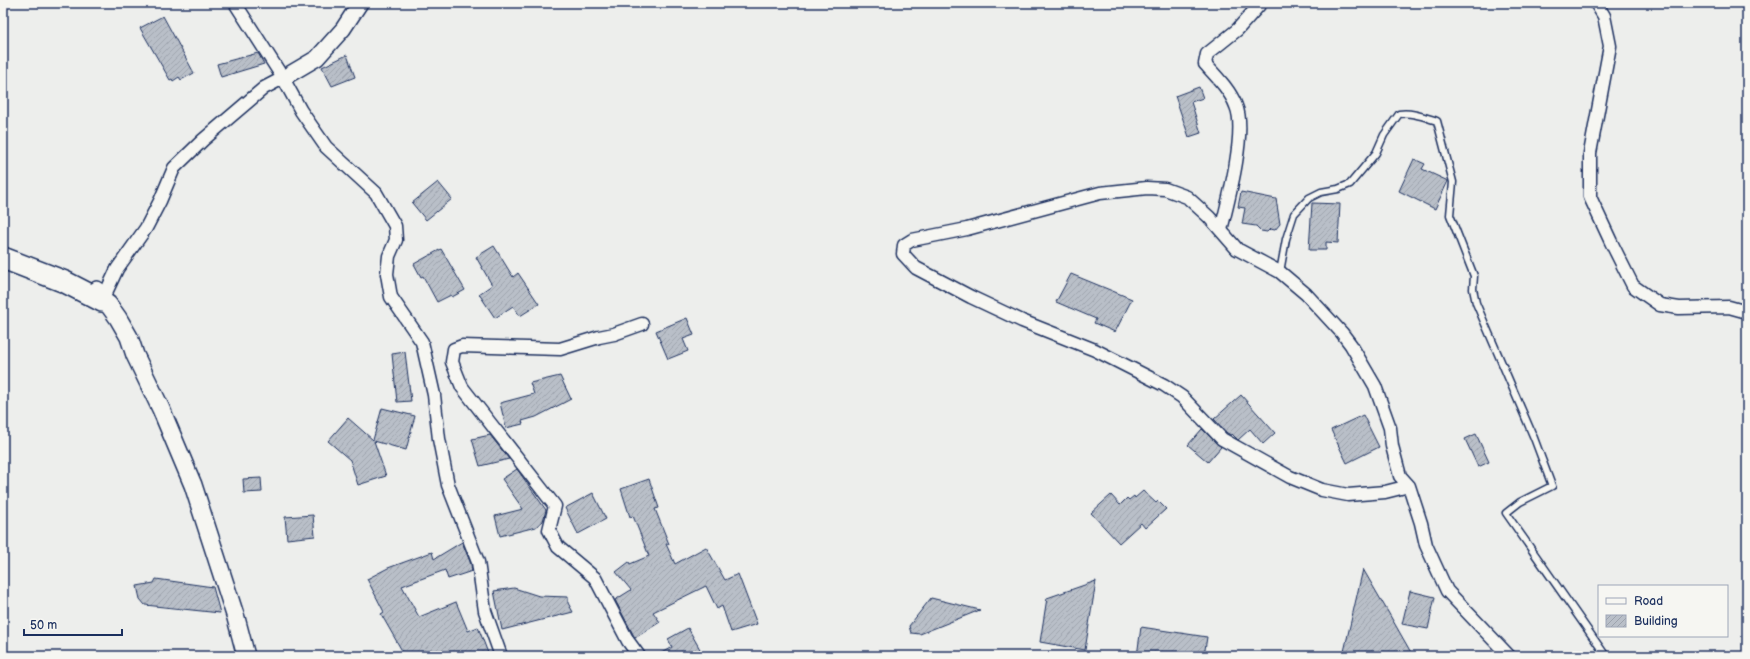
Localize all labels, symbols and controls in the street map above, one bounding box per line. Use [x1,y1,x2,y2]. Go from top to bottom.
legend [1598,585,1728,637]
text: Road [1634,594,1663,609]
scale bar [24,611,122,637]
text: Building [1634,614,1678,629]
text: 50 m [30,618,57,633]

